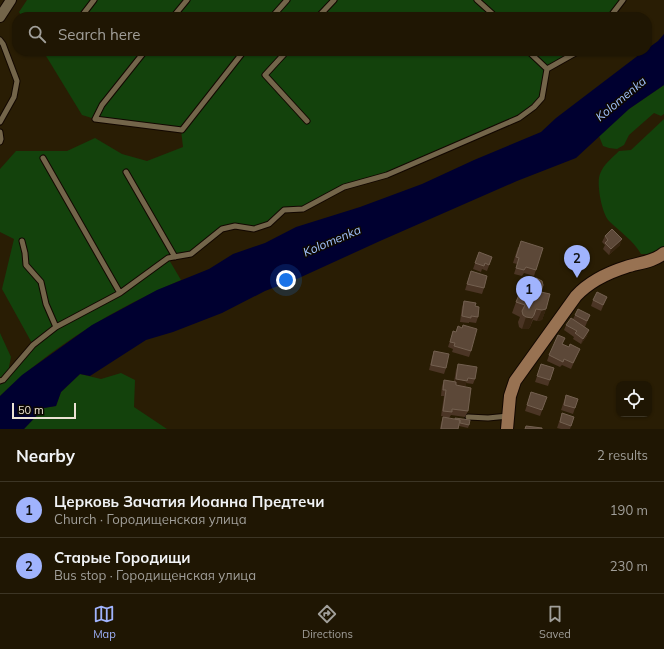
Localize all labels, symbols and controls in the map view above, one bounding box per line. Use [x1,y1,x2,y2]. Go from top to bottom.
search box [12,12,652,56]
icon: search [26,23,48,45]
text: Search here [58,25,140,44]
water label: Kolomenka [592,73,649,124]
water label: Kolomenka [301,222,363,259]
pin: 2 [564,245,590,278]
your location [276,270,296,290]
pin: 1 [516,276,542,309]
map controls [616,381,652,417]
button: locate [616,381,652,417]
scale bar [12,401,76,420]
text: 50 m [18,403,44,417]
text: Nearby [16,445,75,466]
text: 2 results [597,447,648,463]
text: Церковь Зачатия Иоанна Предтечи [54,492,324,511]
text: 1 [25,502,33,518]
text: 190 m [610,502,648,518]
text: Church · Городищенская улица [54,511,247,527]
text: Старые Городищи [54,548,191,567]
text: 2 [25,558,33,574]
text: 230 m [610,558,648,574]
text: Bus stop · Городищенская улица [54,567,256,583]
tab: Map [93,603,116,641]
tab: Directions [302,603,353,641]
tab: Saved [539,603,571,641]

